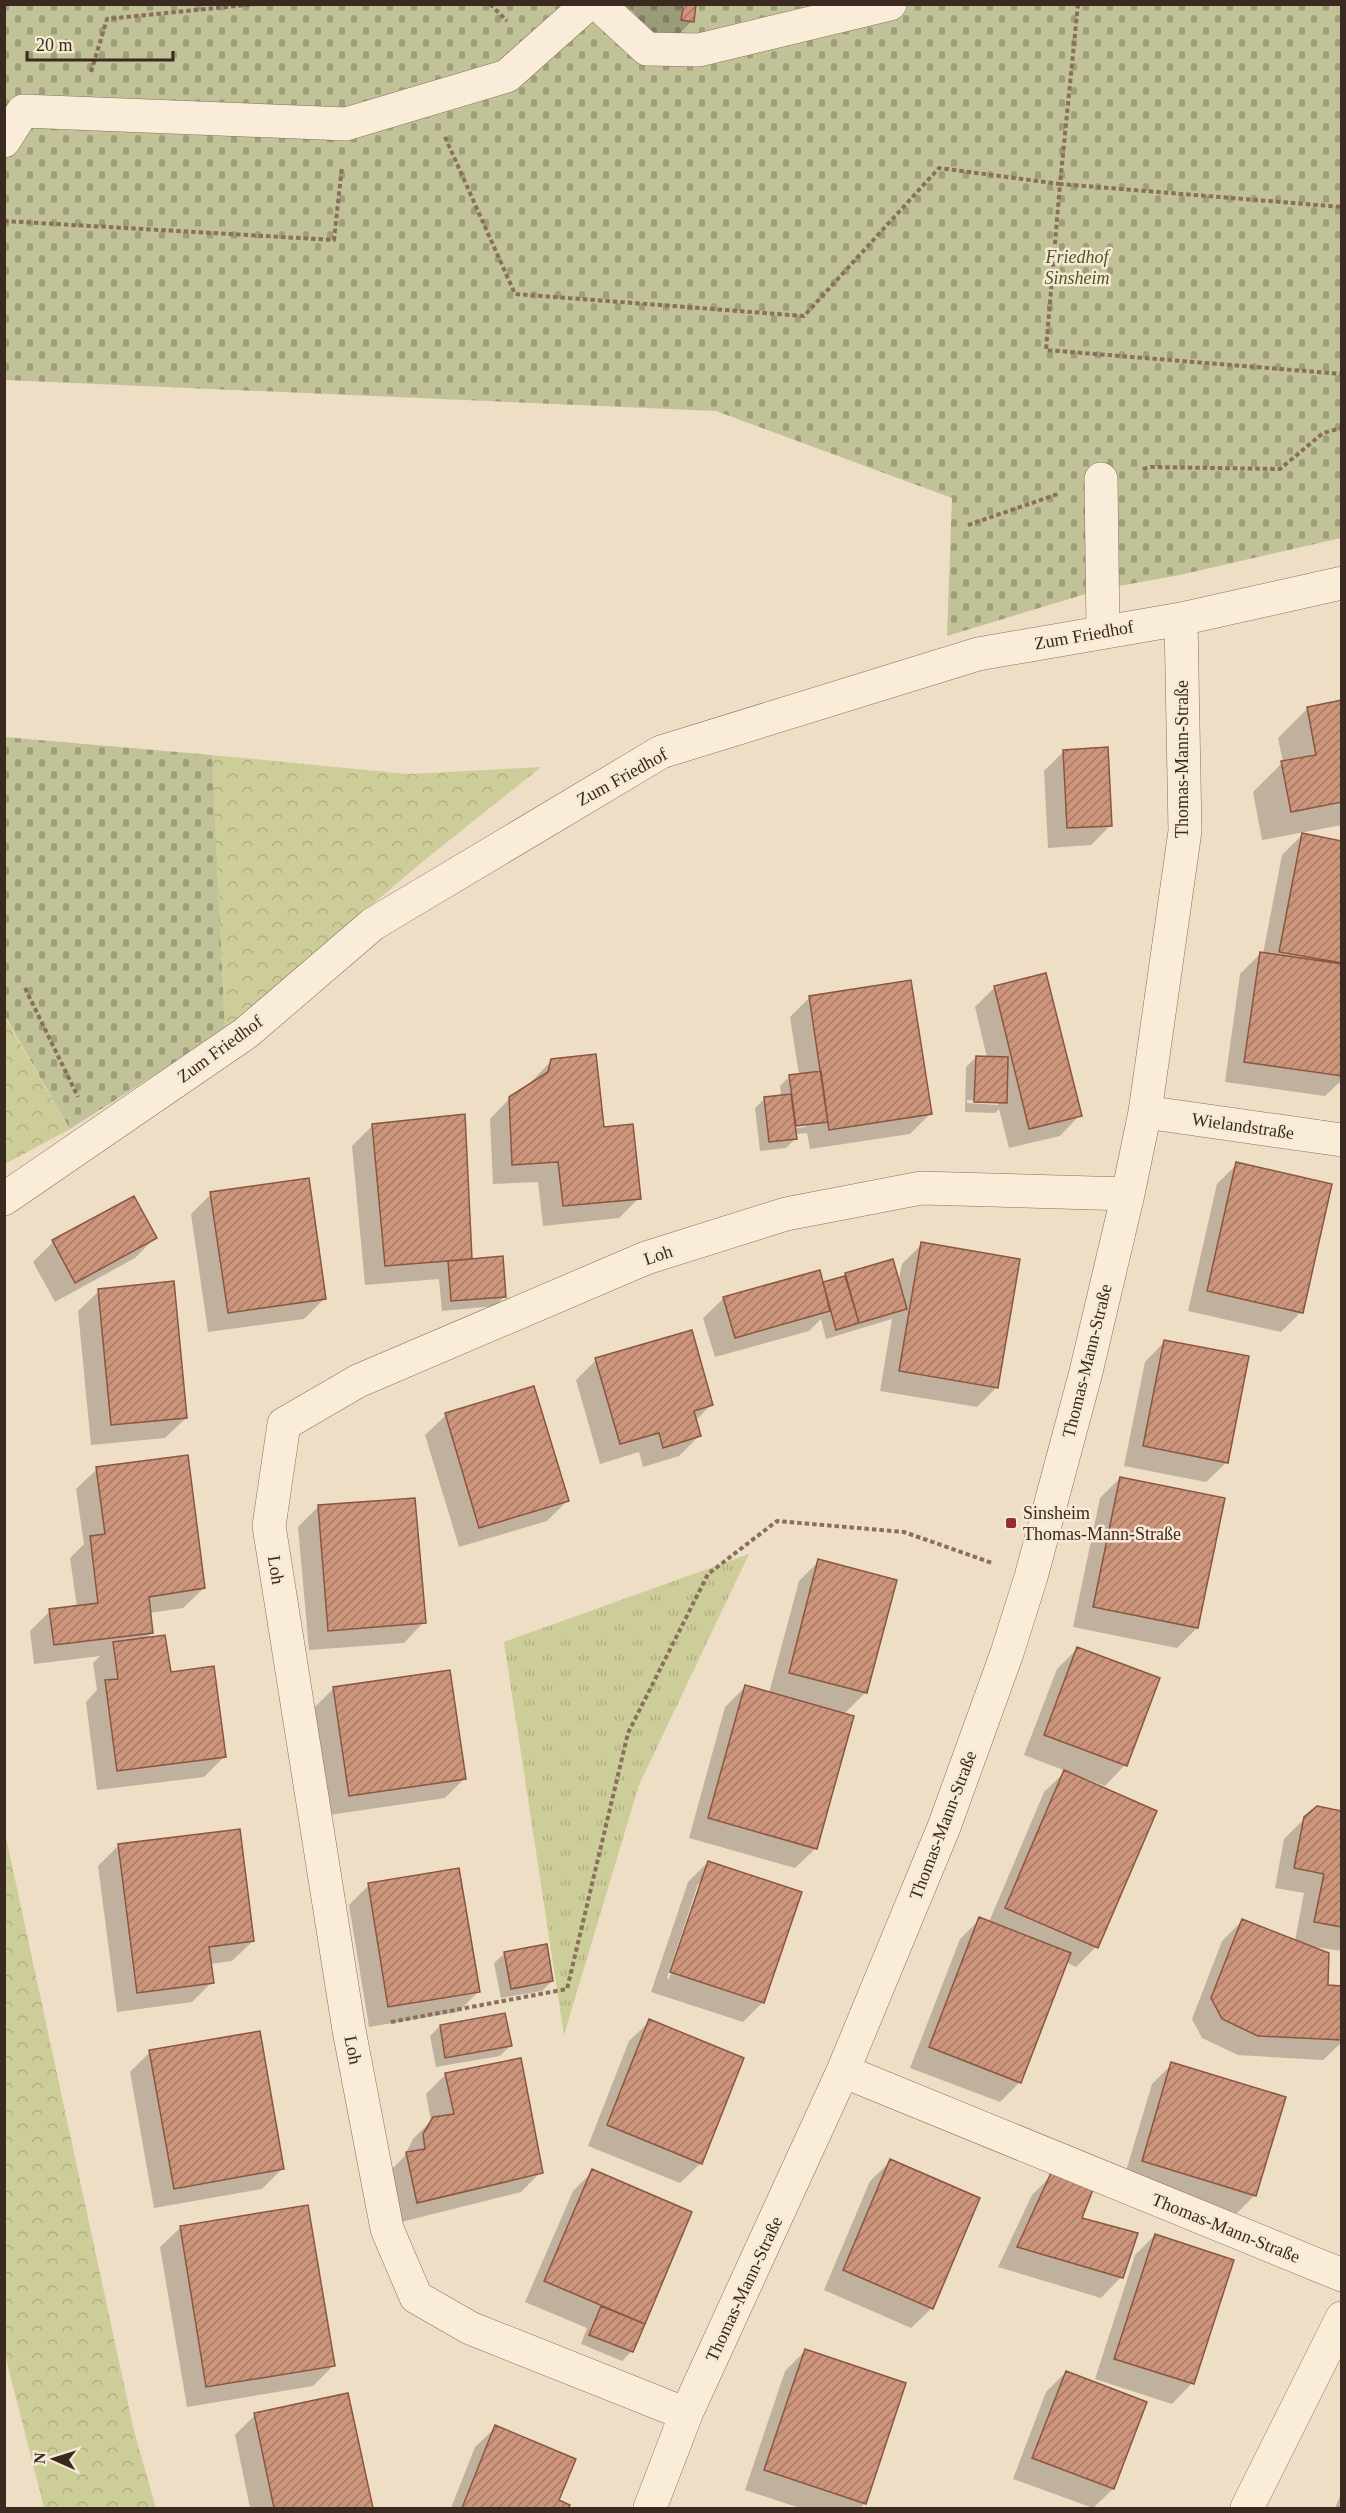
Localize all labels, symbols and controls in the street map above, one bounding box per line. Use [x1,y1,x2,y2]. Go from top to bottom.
scale bar [27,24,172,62]
text: 20 m [36,35,73,55]
park label: Friedhof Sinsheim [1045,247,1111,288]
street label: Zum Friedhof [1033,616,1135,654]
street label: Thomas-Mann-Straße [1172,680,1192,838]
street label: Zum Friedhof [573,744,671,810]
street label: Zum Friedhof [173,1011,267,1087]
street label: Wielandstraße [1190,1109,1296,1143]
street label: Loh [641,1241,675,1269]
street label: Thomas-Mann-Straße [1058,1282,1116,1440]
place label: Sinsheim Thomas-Mann-Straße [1023,1503,1181,1544]
marker: Sinsheim Thomas-Mann-Straße [1004,1516,1018,1530]
street label: Loh [264,1554,288,1586]
street label: Thomas-Mann-Straße [905,1748,981,1902]
street label: Loh [340,2034,366,2066]
street label: Thomas-Mann-Straße [1149,2189,1303,2267]
street label: Thomas-Mann-Straße [702,2213,786,2365]
north arrow [24,2429,84,2489]
text: N [31,2452,48,2464]

